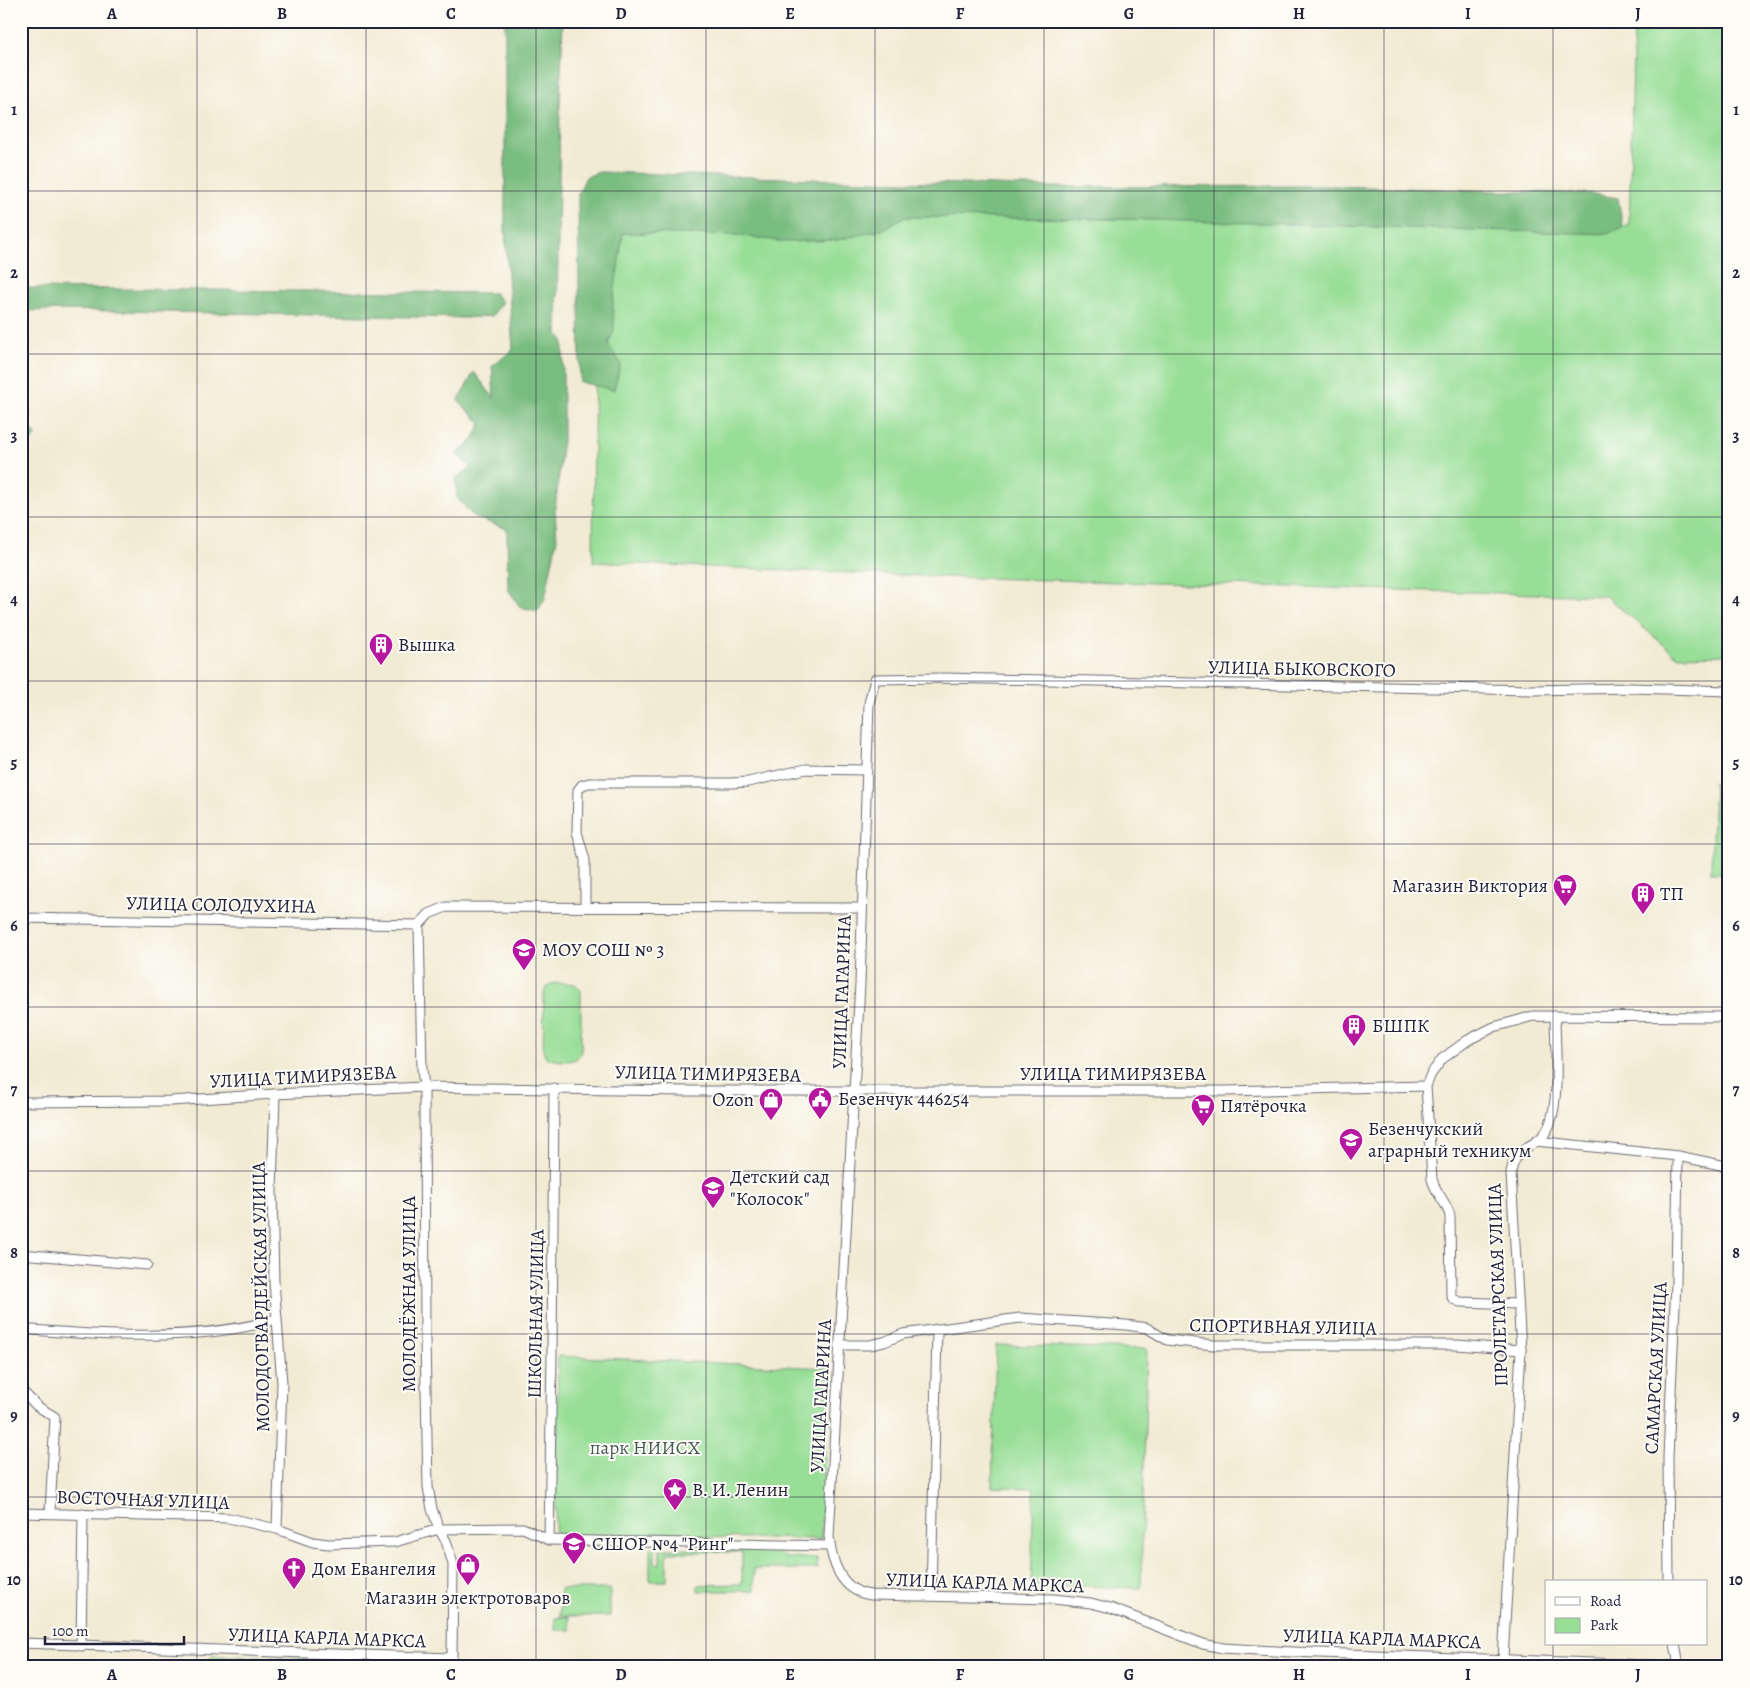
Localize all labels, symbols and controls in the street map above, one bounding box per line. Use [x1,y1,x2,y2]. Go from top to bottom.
text: A [106,3,118,25]
text: B [277,3,287,25]
text: C [446,3,456,25]
text: D [615,3,627,25]
text: E [785,3,795,25]
text: F [956,3,965,25]
text: G [1124,3,1134,25]
text: H [1293,3,1305,25]
text: I [1465,3,1471,25]
text: J [1635,3,1641,25]
text: 1 [11,99,17,121]
text: 1 [1733,99,1739,121]
text: 2 [10,262,18,284]
text: 2 [1732,262,1740,284]
text: 3 [11,425,18,447]
text: 3 [1733,425,1740,447]
text: 4 [10,589,18,611]
text: 4 [1732,589,1740,611]
building icon: Вышка [368,632,394,666]
place label: Вышка [398,632,456,658]
street label: УЛИЦА БЫКОВСКОГО [1208,654,1396,684]
text: 5 [11,752,18,774]
text: 5 [1733,752,1740,774]
place label: Магазин Виктория [1392,873,1548,899]
supermarket icon: Магазин Виктория [1552,873,1578,907]
building icon: ТП [1630,881,1656,915]
place label: ТП [1660,881,1684,907]
street label: УЛИЦА СОЛОДУХИНА [126,890,317,920]
street label: УЛИЦА ГАГАРИНА [826,914,858,1069]
text: 6 [10,915,18,937]
text: 6 [1732,915,1740,937]
school or university icon: МОУ СОШ № 3 [511,937,537,971]
place label: МОУ СОШ № 3 [542,937,664,963]
building icon: БШПК [1341,1013,1367,1047]
place label: БШПК [1372,1013,1429,1039]
street label: УЛИЦА ТИМИРЯЗЕВА [209,1059,398,1095]
street label: УЛИЦА ТИМИРЯЗЕВА [615,1059,802,1089]
street label: УЛИЦА ТИМИРЯЗЕВА [1020,1061,1207,1087]
text: 7 [11,1079,18,1101]
text: 7 [1733,1079,1740,1101]
public building icon: Безенчук 446254 [807,1086,833,1120]
place label: Безенчук 446254 [838,1086,969,1112]
place label: Ozon [712,1087,754,1113]
shop icon: Ozon [758,1087,784,1121]
supermarket icon: Пятёрочка [1190,1093,1216,1127]
place label: Пятёрочка [1220,1093,1307,1119]
place label: Безенчукский аграрный техникум [1368,1116,1532,1164]
school or university icon: Безенчукский аграрный техникум [1338,1127,1364,1161]
street label: МОЛОДОГВАРДЕЙСКАЯ УЛИЦА [246,1161,276,1432]
place label: Детский сад "Колосок" [730,1164,829,1212]
school or university icon: Детский сад "Колосок" [700,1175,726,1209]
street label: ПРОЛЕТАРСКАЯ УЛИЦА [1481,1182,1515,1387]
street label: МОЛОДЁЖНАЯ УЛИЦА [396,1195,422,1392]
street label: ШКОЛЬНАЯ УЛИЦА [522,1228,550,1399]
text: 8 [10,1242,18,1264]
text: 8 [1732,1242,1740,1264]
street label: САМАРСКАЯ УЛИЦА [1639,1280,1674,1455]
street label: СПОРТИВНАЯ УЛИЦА [1189,1312,1378,1342]
street label: УЛИЦА ГАГАРИНА [804,1317,838,1474]
text: 9 [10,1405,18,1427]
text: 9 [1732,1405,1740,1427]
park label: парк НИИСХ [590,1435,701,1461]
place icon: В. И. Ленин [662,1477,688,1511]
place label: В. И. Ленин [692,1477,789,1503]
street label: ВОСТОЧНАЯ УЛИЦА [56,1484,231,1516]
school or university icon: СШОР №4 "Ринг" [561,1531,587,1565]
place label: СШОР №4 "Ринг" [592,1531,733,1557]
shop icon: Магазин электротоваров [455,1552,481,1586]
church icon: Дом Евангелия [281,1556,307,1590]
place label: Дом Евангелия [312,1556,436,1582]
street label: УЛИЦА КАРЛА МАРКСА [886,1567,1085,1599]
text: 10 [7,1569,21,1591]
text: 10 [1729,1569,1743,1591]
legend [1545,1580,1708,1646]
place label: Магазин электротоваров [366,1585,570,1611]
text: Road [1590,1591,1622,1611]
scale bar [45,1613,184,1645]
text: Park [1590,1615,1619,1635]
text: 100 m [52,1621,89,1641]
street label: УЛИЦА КАРЛА МАРКСА [228,1622,427,1654]
street label: УЛИЦА КАРЛА МАРКСА [1283,1623,1482,1655]
text: A [106,1664,118,1686]
text: B [277,1664,287,1686]
text: C [446,1664,456,1686]
text: D [615,1664,627,1686]
text: E [785,1664,795,1686]
text: F [956,1664,965,1686]
text: G [1124,1664,1134,1686]
text: H [1293,1664,1305,1686]
text: I [1465,1664,1471,1686]
text: J [1635,1664,1641,1686]

